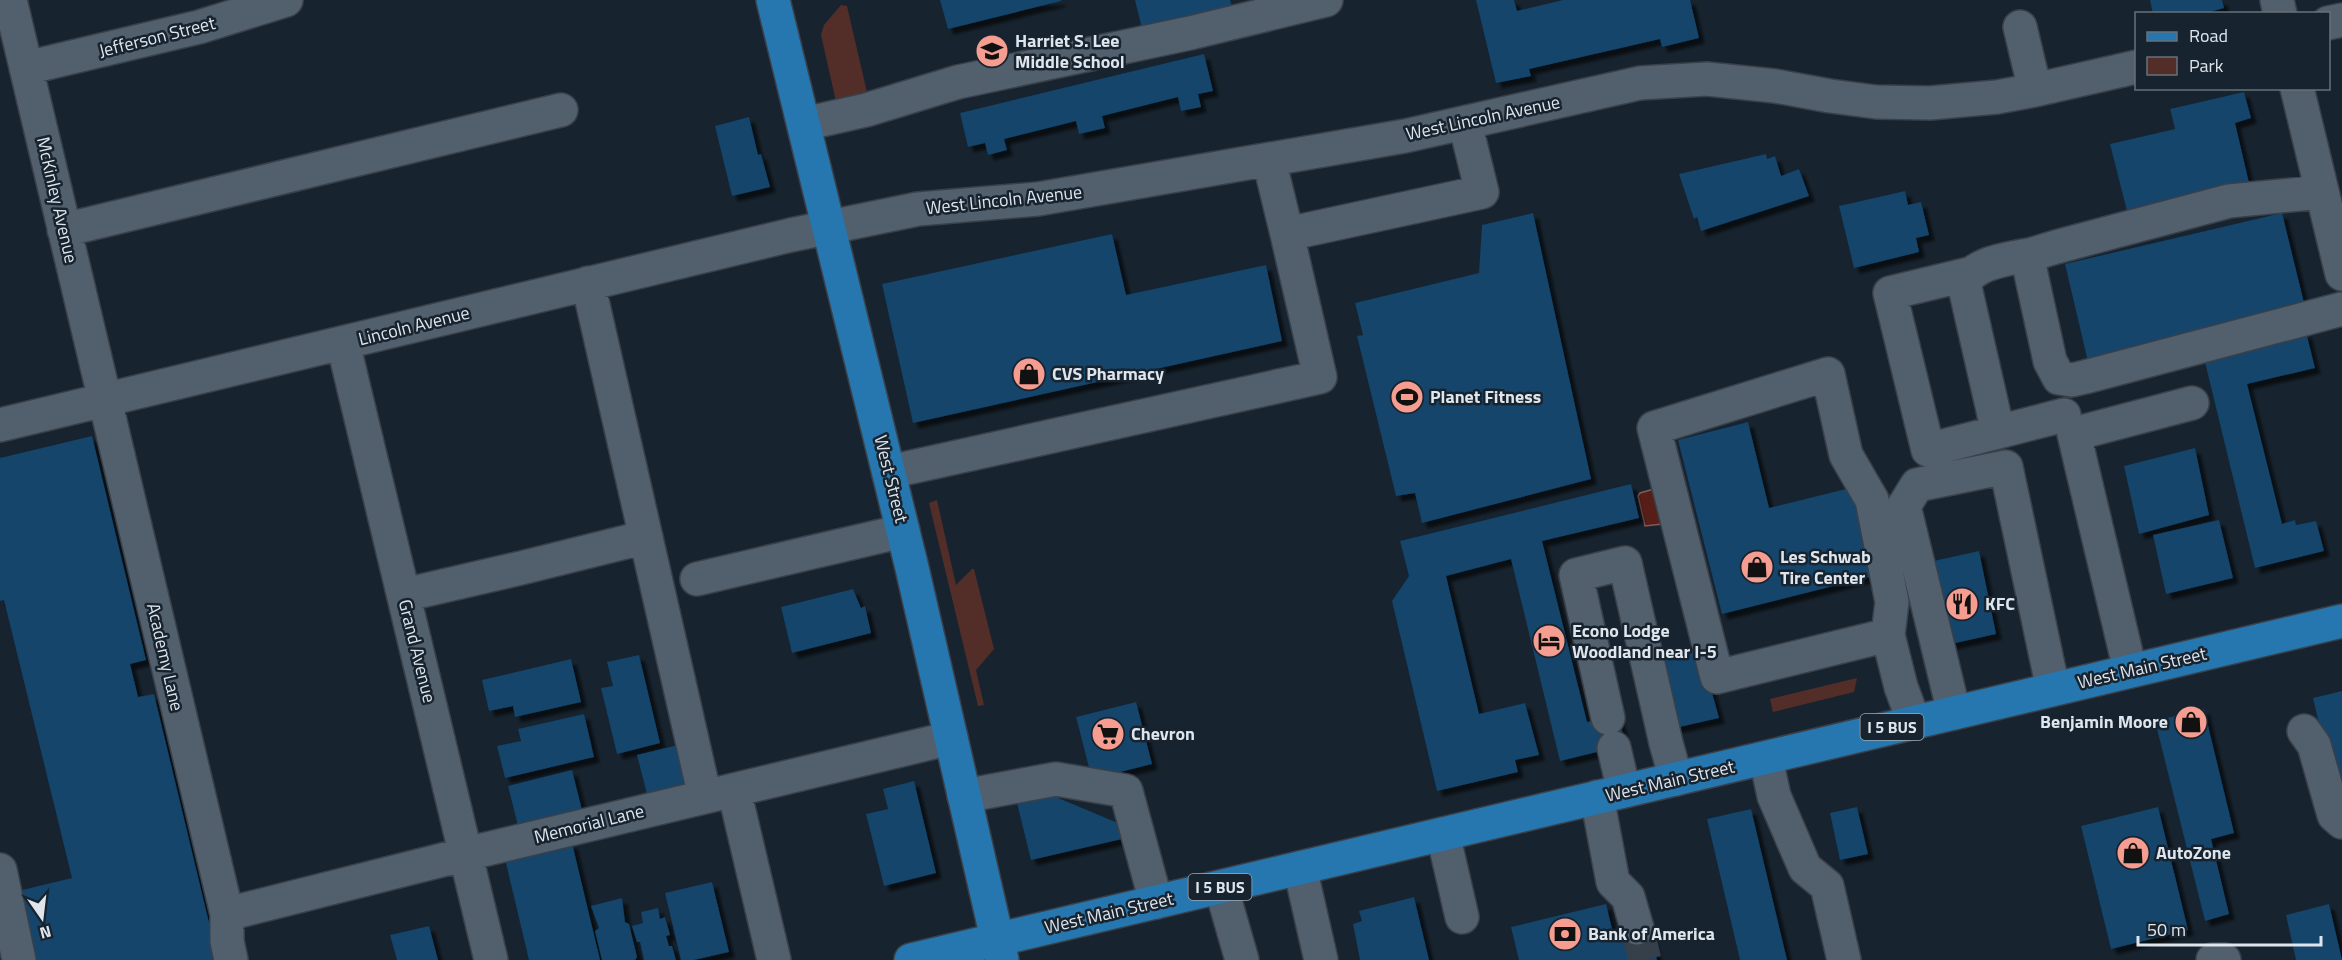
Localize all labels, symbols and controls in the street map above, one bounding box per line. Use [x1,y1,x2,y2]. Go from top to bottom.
street label: Jefferson Street [96,9,219,64]
legend [2135,12,2330,90]
text: Road [2189,22,2228,49]
place label: Harriet S. Lee Middle School [1015,27,1125,75]
school or university icon: Harriet S. Lee Middle School [974,33,1010,69]
text: Park [2189,52,2224,79]
street label: West Lincoln Avenue [1403,88,1562,147]
street label: McKinley Avenue [30,134,85,266]
street label: West Lincoln Avenue [925,178,1083,221]
street label: Lincoln Avenue [356,299,472,352]
shop icon: CVS Pharmacy [1011,356,1047,392]
place label: CVS Pharmacy [1052,360,1164,387]
sports icon: Planet Fitness [1389,379,1425,415]
place label: Planet Fitness [1430,383,1541,410]
street label: West Street [868,432,916,526]
place label: Les Schwab Tire Center [1780,543,1871,591]
shop icon: Les Schwab Tire Center [1739,549,1775,585]
restaurant icon: KFC [1944,586,1980,622]
place label: KFC [1985,590,2015,617]
street label: Grand Avenue [392,596,443,705]
street label: Academy Lane [140,600,191,714]
place label: Econo Lodge Woodland near I-5 [1572,617,1717,665]
hotel icon: Econo Lodge Woodland near I-5 [1531,623,1567,659]
street label: West Main Street [2075,639,2210,695]
shop icon: Benjamin Moore [2173,704,2209,740]
place label: Benjamin Moore [2040,708,2168,735]
road number: I 5 BUS [1860,714,1924,740]
supermarket icon: Chevron [1090,716,1126,752]
place label: Chevron [1131,720,1195,747]
street label: West Main Street [1603,752,1738,808]
street label: Memorial Lane [531,797,647,850]
shop icon: AutoZone [2115,835,2151,871]
place label: AutoZone [2156,839,2231,866]
road number: I 5 BUS [1188,874,1252,900]
street label: West Main Street [1042,884,1177,940]
north arrow [12,888,72,948]
scale bar [2138,909,2321,947]
bank icon: Bank of America [1547,916,1583,952]
text: 50 m [2147,916,2186,943]
text: N [37,920,54,946]
place label: Bank of America [1588,920,1715,947]

